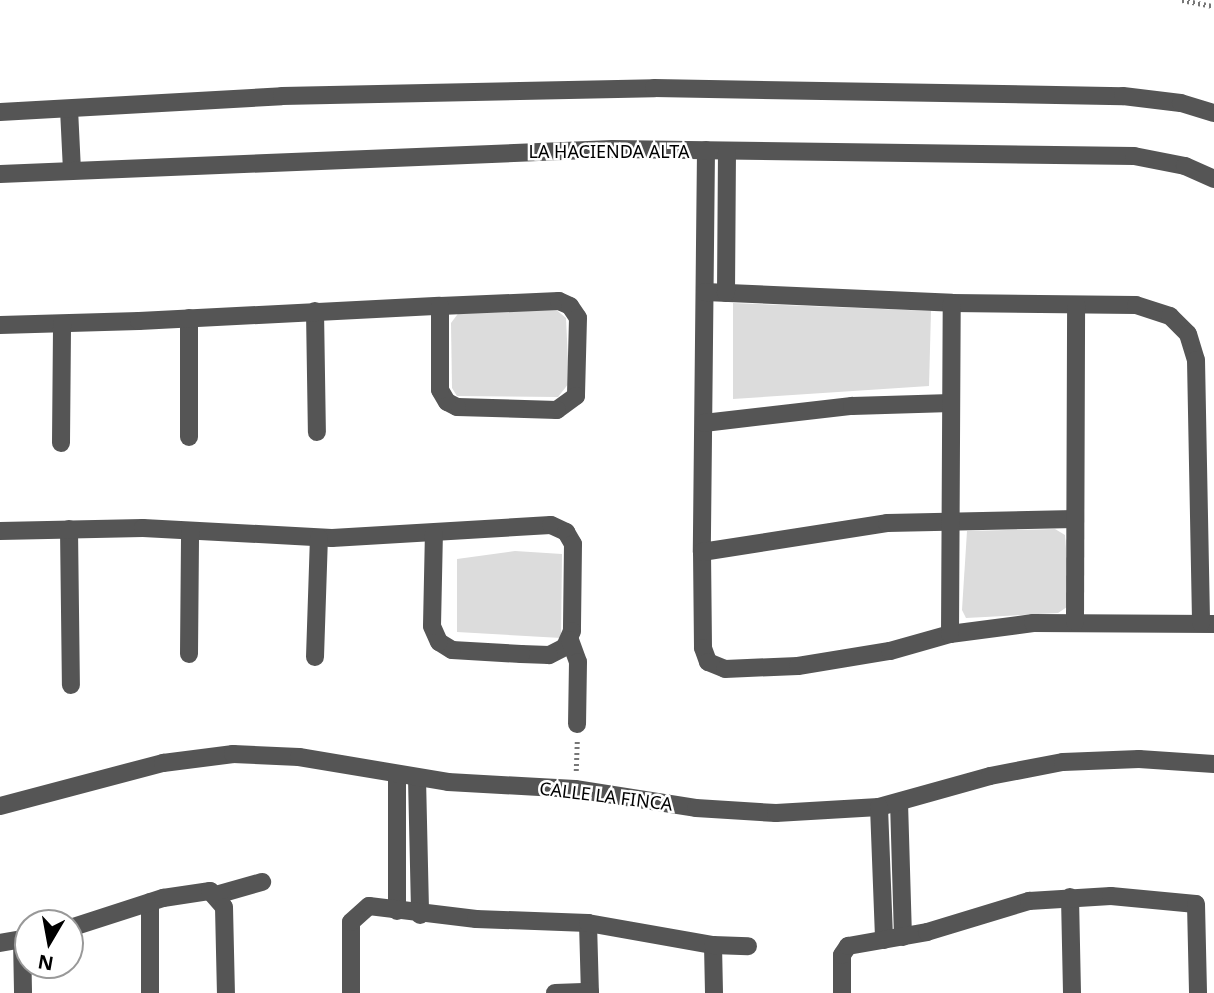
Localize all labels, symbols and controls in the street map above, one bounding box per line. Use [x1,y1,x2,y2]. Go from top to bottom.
street label: LA HACIENDA ALTA [528,140,690,162]
street label: CALLE LA FINCA [538,777,674,815]
north arrow [14,909,84,979]
text: N [36,949,56,977]

